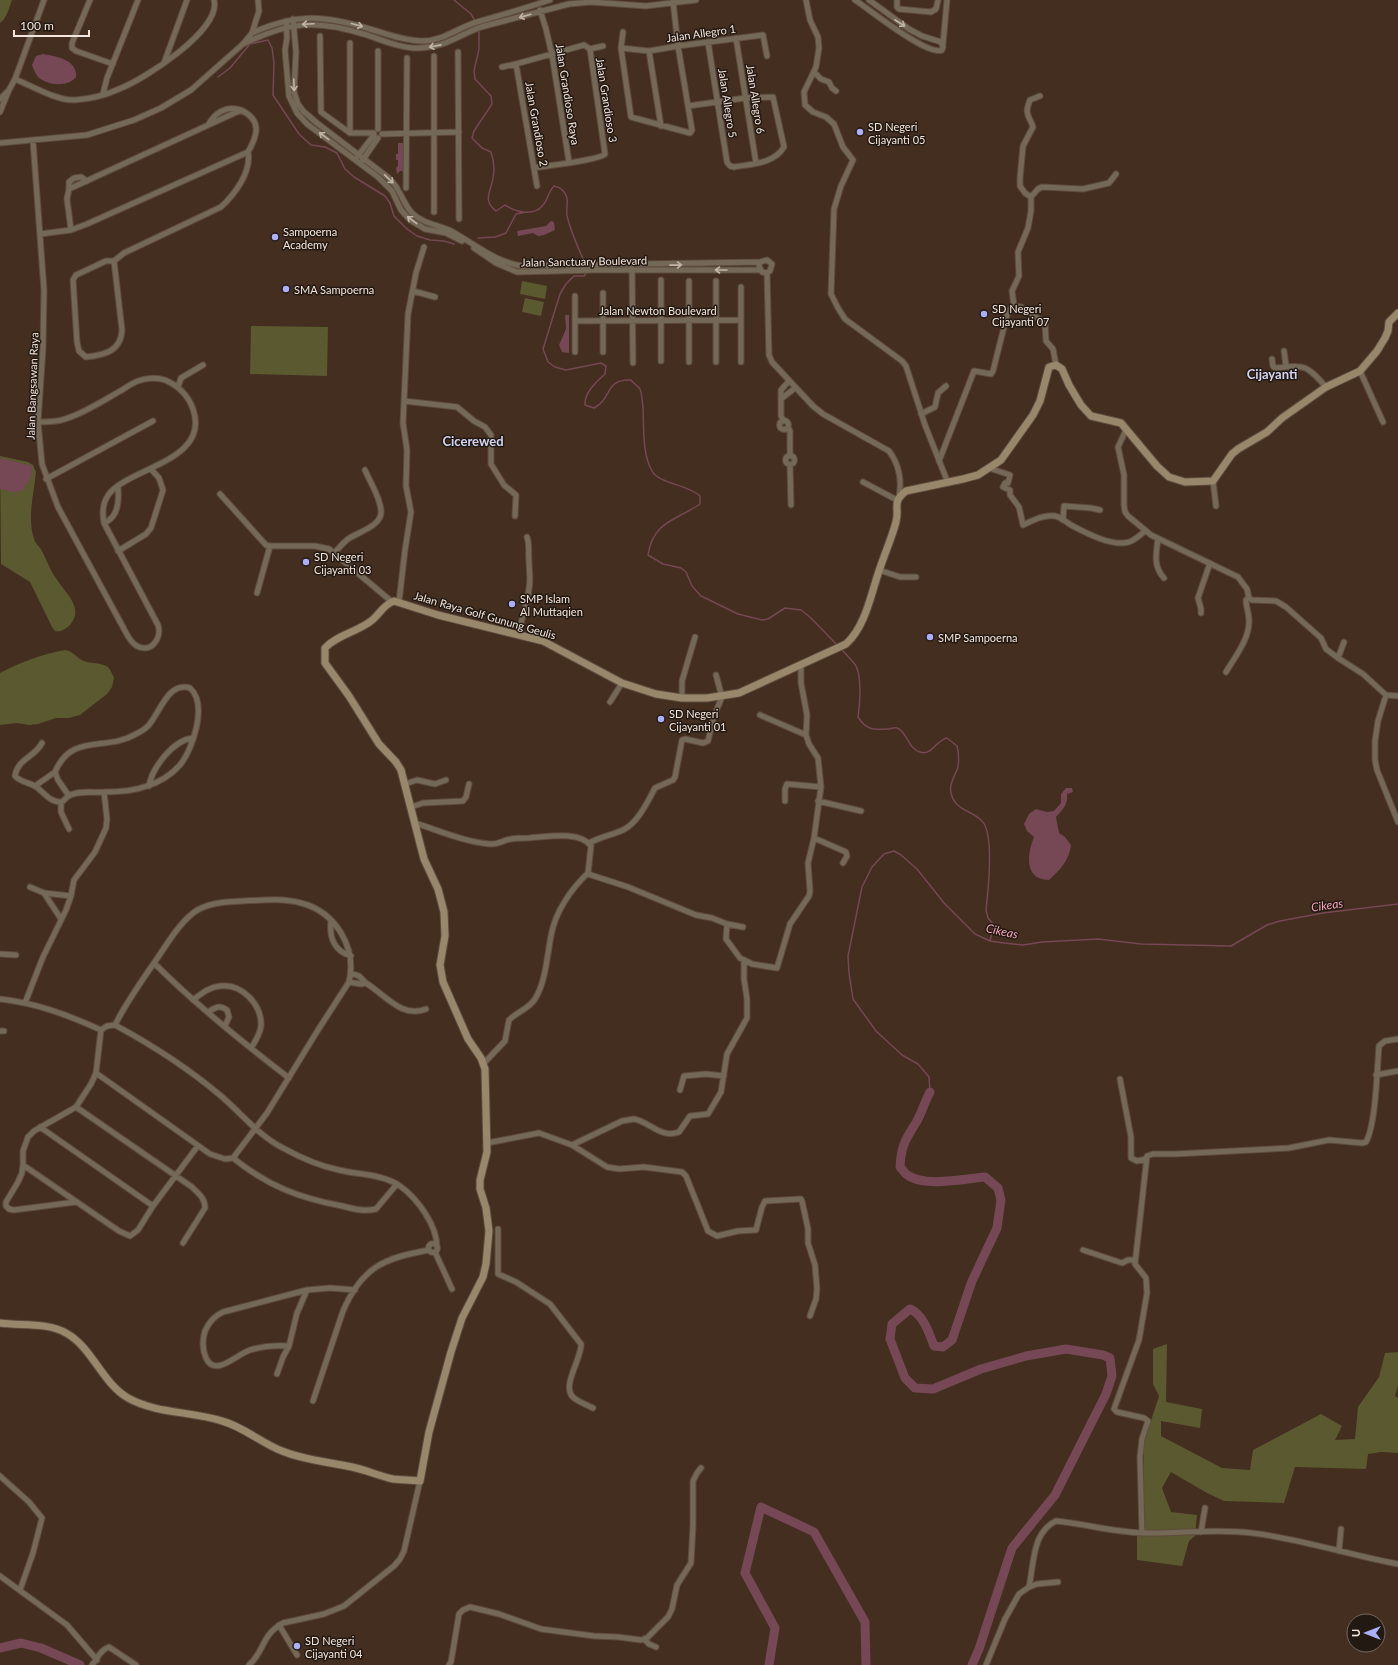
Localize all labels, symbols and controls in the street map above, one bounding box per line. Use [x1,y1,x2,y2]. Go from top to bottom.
scale bar [14,12,89,38]
one-way arrow [518,13,531,20]
text: 100 m [20,18,54,33]
one-way arrow [894,19,905,27]
one-way arrow [302,21,315,28]
one-way arrow [350,22,363,29]
street label: Jalan Allegro 1 [665,22,737,44]
street label: Jalan Grandioso Raya [554,42,582,146]
one-way arrow [428,43,441,51]
street label: Jalan Grandioso 3 [594,57,620,143]
street label: Jalan Allegro 6 [744,63,768,135]
street label: Jalan Allegro 5 [716,67,740,139]
one-way arrow [290,78,298,91]
street label: Jalan Grandioso 2 [523,81,551,167]
place label: SD Negeri Cijayanti 05 [868,120,925,146]
marker: SD Negeri Cijayanti 05 [855,127,865,137]
one-way arrow [319,132,330,141]
one-way arrow [384,174,394,184]
one-way arrow [407,216,418,224]
place label: Sampoerna Academy [283,225,337,251]
marker: Sampoerna Academy [270,232,280,242]
street label: Jalan Sanctuary Boulevard [521,253,647,269]
one-way arrow [669,261,682,268]
one-way arrow [715,266,728,274]
place label: SMA Sampoerna [294,283,374,296]
marker: SMA Sampoerna [281,284,291,294]
place label: SD Negeri Cijayanti 07 [992,302,1049,328]
street label: Jalan Newton Boulevard [599,304,717,317]
marker: SD Negeri Cijayanti 07 [979,309,989,319]
street label: Jalan Bangsawan Raya [24,332,40,440]
district label: Cijayanti [1247,366,1297,382]
district label: Cicerewed [442,433,504,449]
place label: SD Negeri Cijayanti 03 [314,550,371,576]
marker: SD Negeri Cijayanti 03 [301,557,311,567]
street label: Jalan Raya Golf Gunung Geulis [413,588,558,642]
place label: SMP Islam Al Muttaqien [520,592,583,618]
marker: SMP Islam Al Muttaqien [507,599,517,609]
place label: SMP Sampoerna [938,631,1018,644]
marker: SMP Sampoerna [925,632,935,642]
place label: SD Negeri Cijayanti 01 [669,707,726,733]
marker: SD Negeri Cijayanti 01 [656,714,666,724]
water label: Cikeas [1310,895,1344,915]
water label: Cikeas [985,920,1020,942]
north arrow [1346,1613,1386,1653]
text: U [1349,1629,1362,1637]
place label: SD Negeri Cijayanti 04 [305,1634,363,1660]
marker: SD Negeri Cijayanti 04 [292,1641,302,1651]

